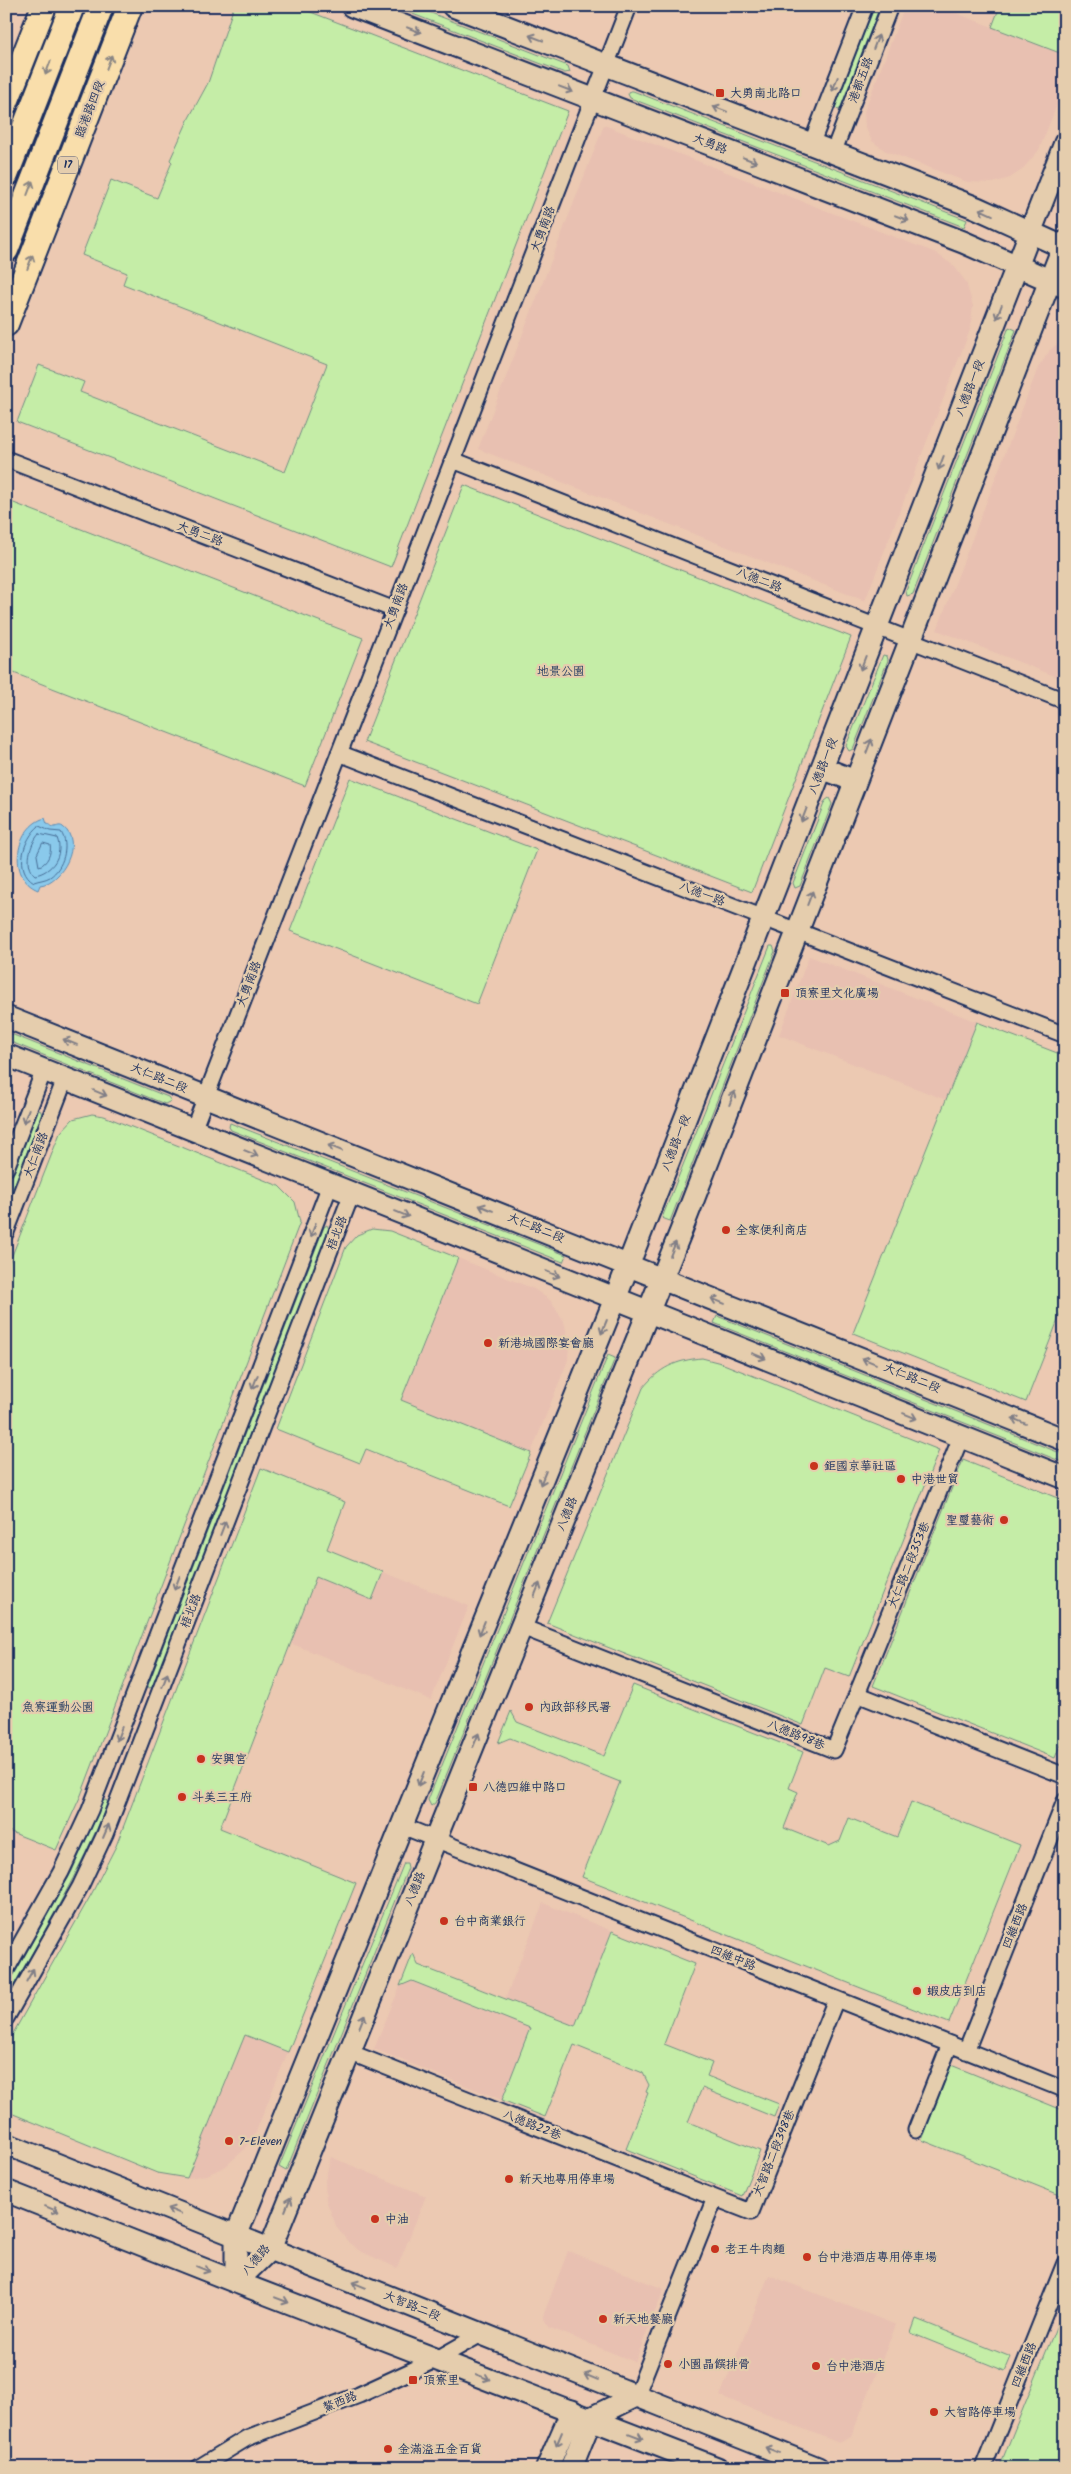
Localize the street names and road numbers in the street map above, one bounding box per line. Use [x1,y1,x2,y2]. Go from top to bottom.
street label: 港都五路 [844,54,878,106]
street label: 臨港路四段 [70,78,110,140]
street label: 大勇路 [690,129,730,159]
road number: 17 [58,156,78,174]
street label: 大勇南路 [526,203,560,255]
street label: 八德路一段 [950,357,990,419]
street label: 大勇二路 [174,517,226,551]
street label: 八德二路 [733,563,785,597]
street label: 大勇南路 [379,580,413,632]
street label: 八德路一段 [803,735,843,797]
street label: 八德一路 [676,877,728,911]
street label: 大勇南路 [232,958,266,1010]
street label: 大仁路二段 [128,1058,190,1098]
street label: 八德路一段 [656,1112,696,1174]
street label: 大仁南路 [19,1129,53,1181]
street label: 大仁路二段 [505,1208,567,1248]
street label: 梧北路 [322,1213,352,1253]
street label: 大仁路二段 [881,1358,943,1398]
street label: 八德路 [551,1494,583,1534]
street label: 大仁路二段353巷 [883,1519,935,1611]
street label: 梧北路 [176,1591,206,1631]
street label: 八德路98巷 [764,1715,828,1755]
street label: 八德路 [399,1869,431,1909]
street label: 四維西路 [997,1900,1033,1952]
street label: 四維中路 [707,1940,759,1976]
street label: 八德路22巷 [500,2105,564,2145]
street label: 大智路二段398巷 [748,2107,800,2199]
street label: 八德路 [237,2240,275,2280]
street label: 大智路二段 [381,2286,443,2326]
street label: 四維西路 [1006,2339,1042,2391]
street label: 鰲西路 [320,2386,360,2418]

